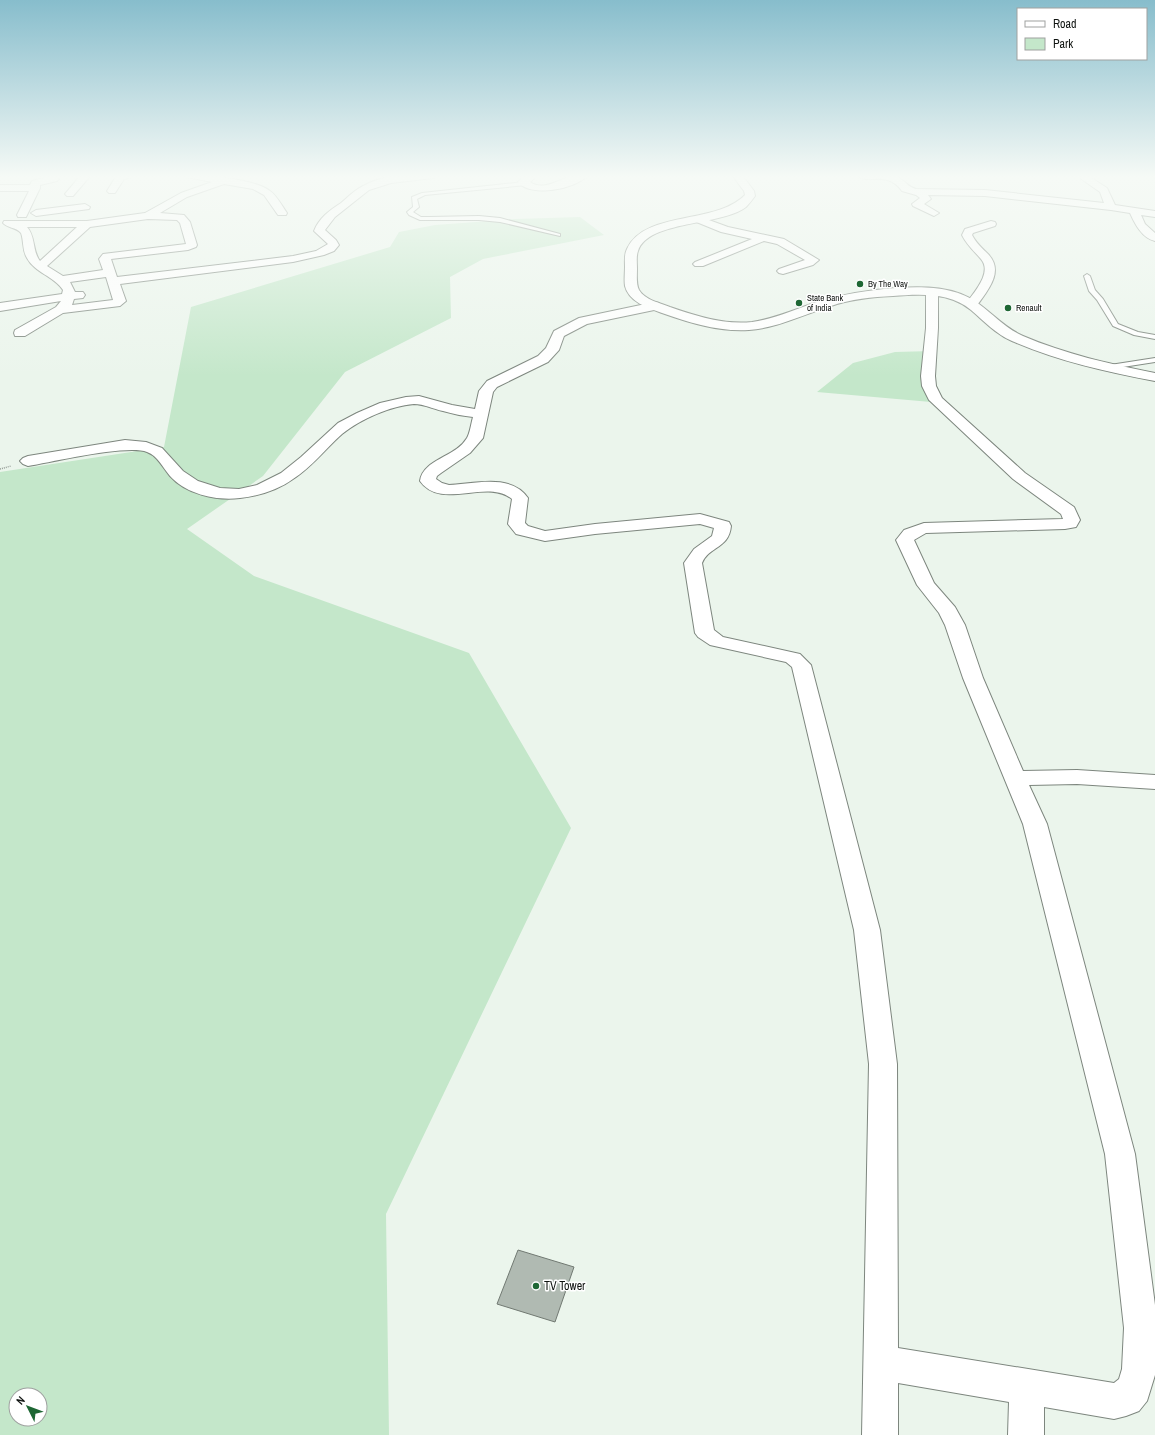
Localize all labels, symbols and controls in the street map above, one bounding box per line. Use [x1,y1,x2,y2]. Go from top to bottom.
legend [1017,8,1147,60]
text: Road [1053,16,1077,32]
text: Park [1053,36,1073,52]
place label: By The Way [868,278,908,290]
marker: By The Way [855,279,865,289]
place label: State Bank of India [807,292,843,314]
marker: State Bank of India [794,298,804,308]
place label: Renault [1016,302,1041,314]
marker: Renault [1003,303,1013,313]
place label: TV Tower [544,1278,586,1294]
marker: TV Tower [531,1281,541,1291]
north arrow [8,1387,48,1427]
text: N [13,1393,28,1407]

